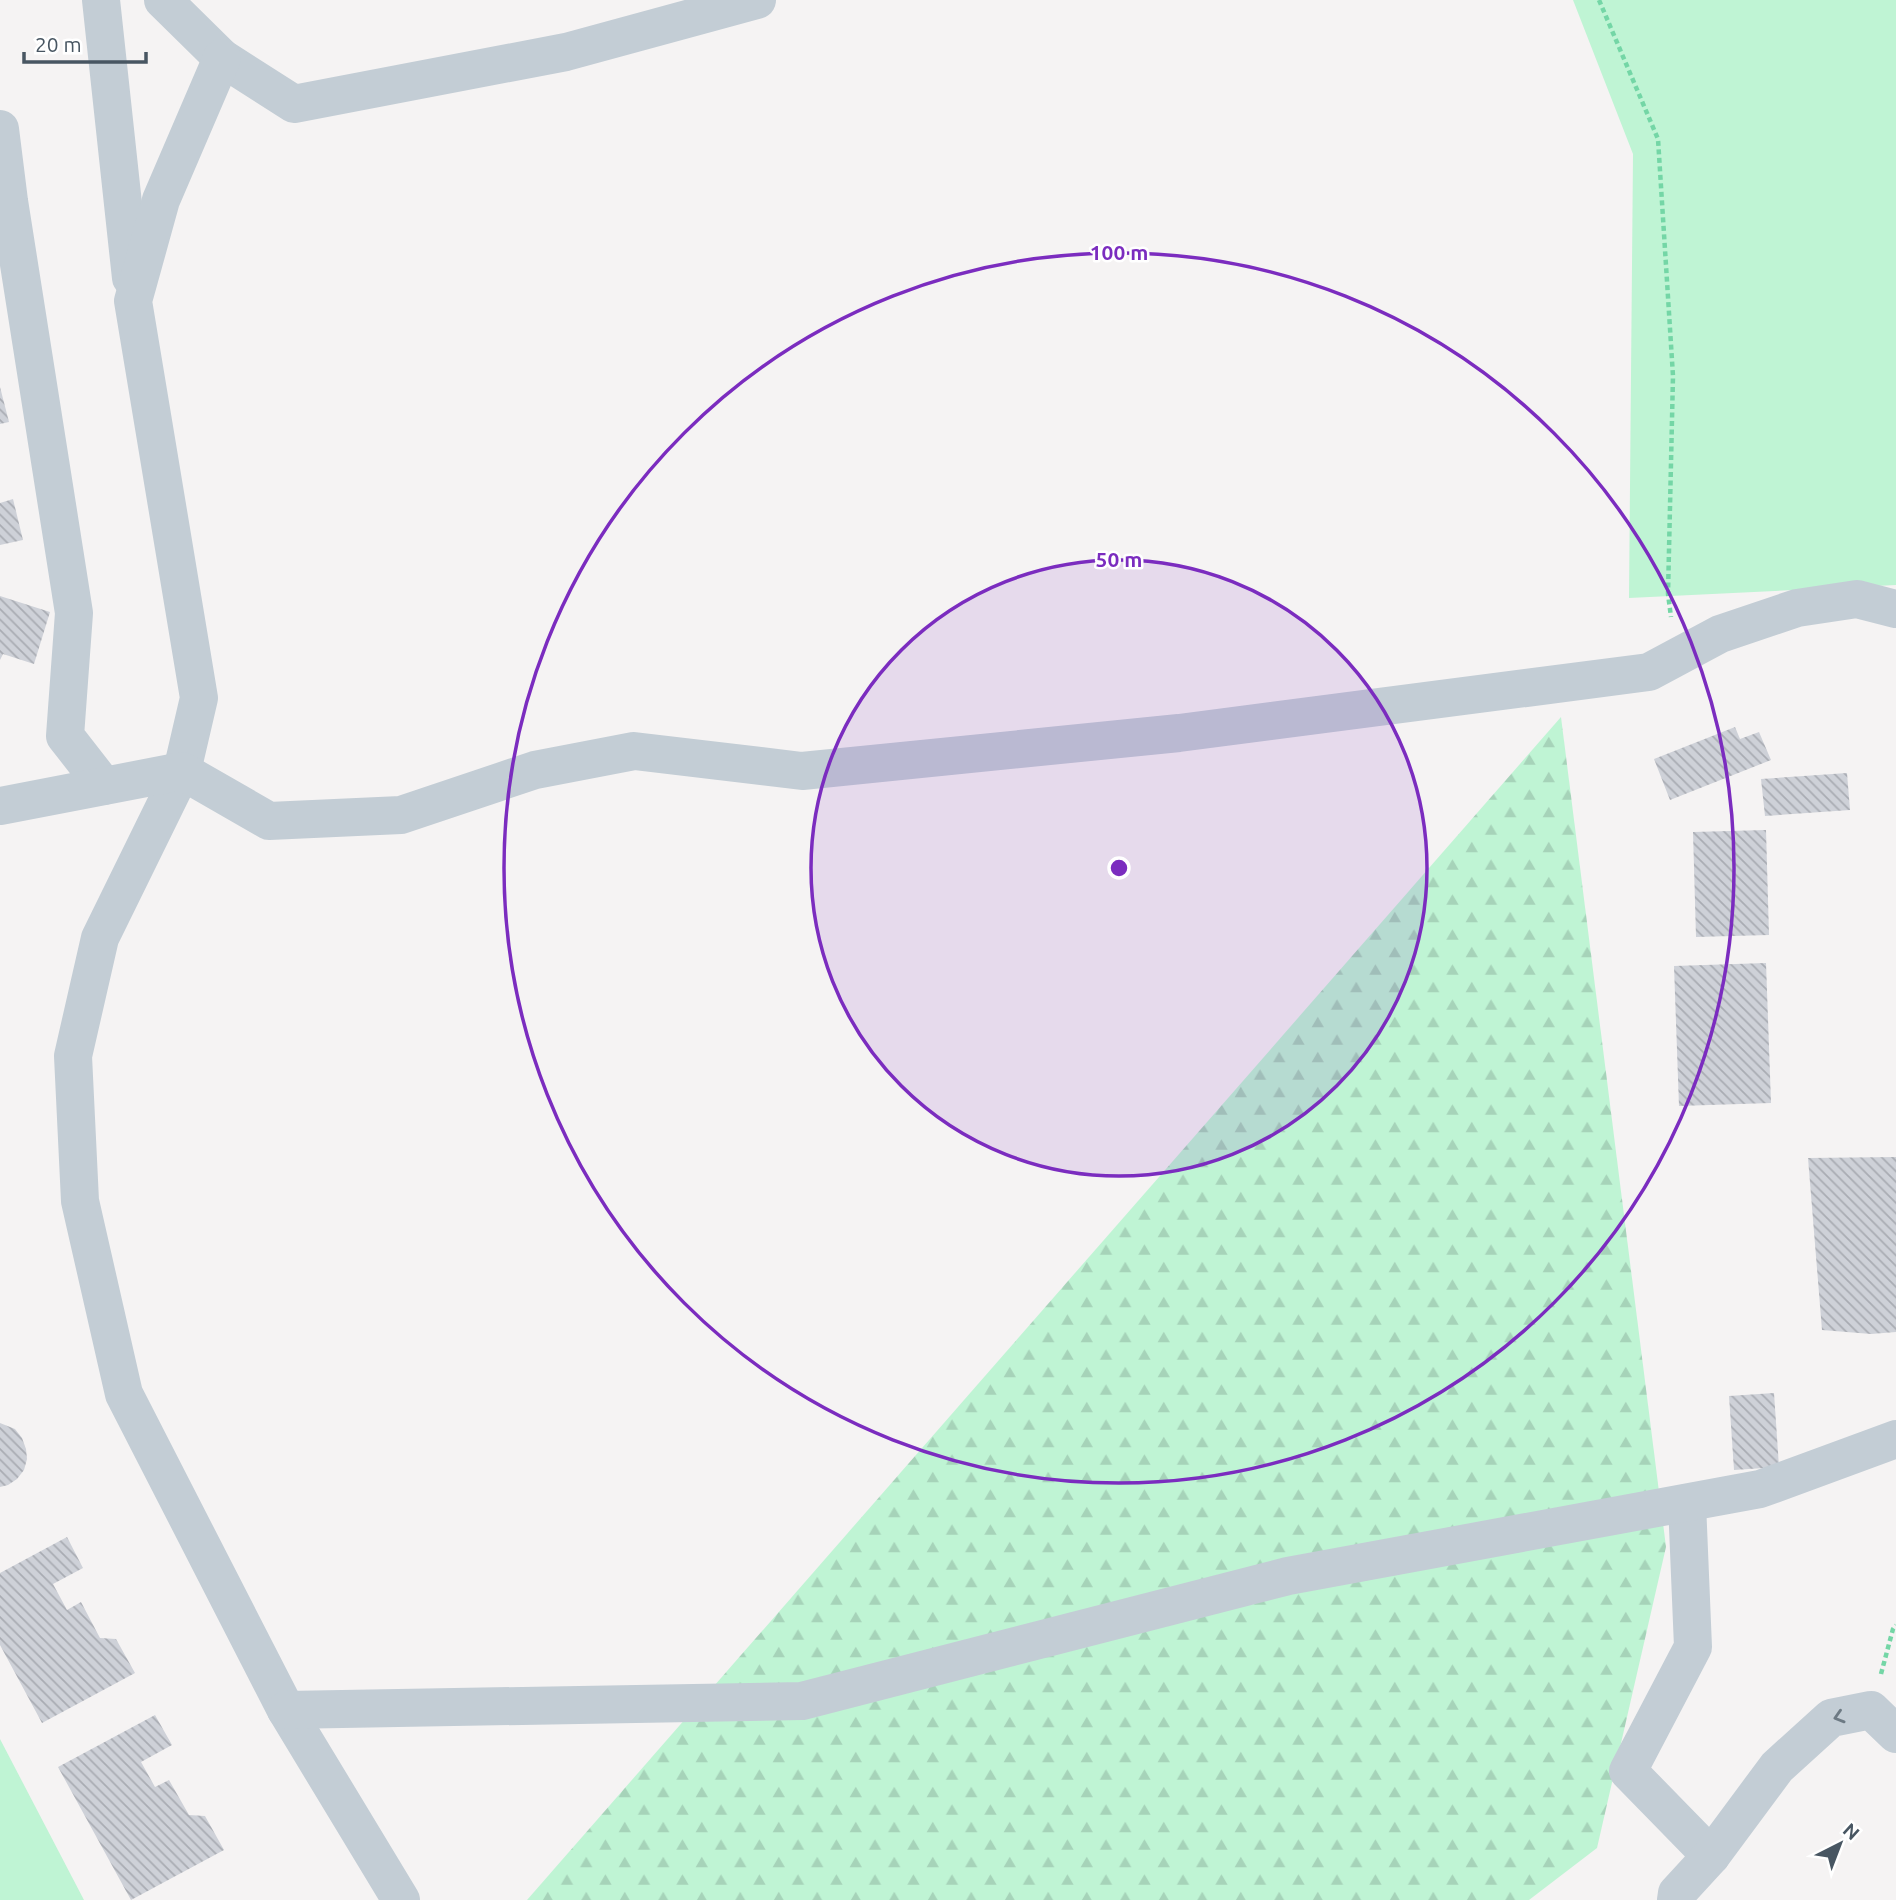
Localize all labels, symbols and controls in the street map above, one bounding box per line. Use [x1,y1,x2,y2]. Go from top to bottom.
scale bar [24,21,147,65]
text: 20 m [35,32,82,56]
text: 100 m [1090,240,1148,264]
text: 50 m [1096,547,1142,571]
centre of rings [1107,856,1131,880]
one-way arrow [1834,1709,1846,1724]
north arrow [1805,1809,1875,1879]
text: N [1839,1818,1864,1844]

